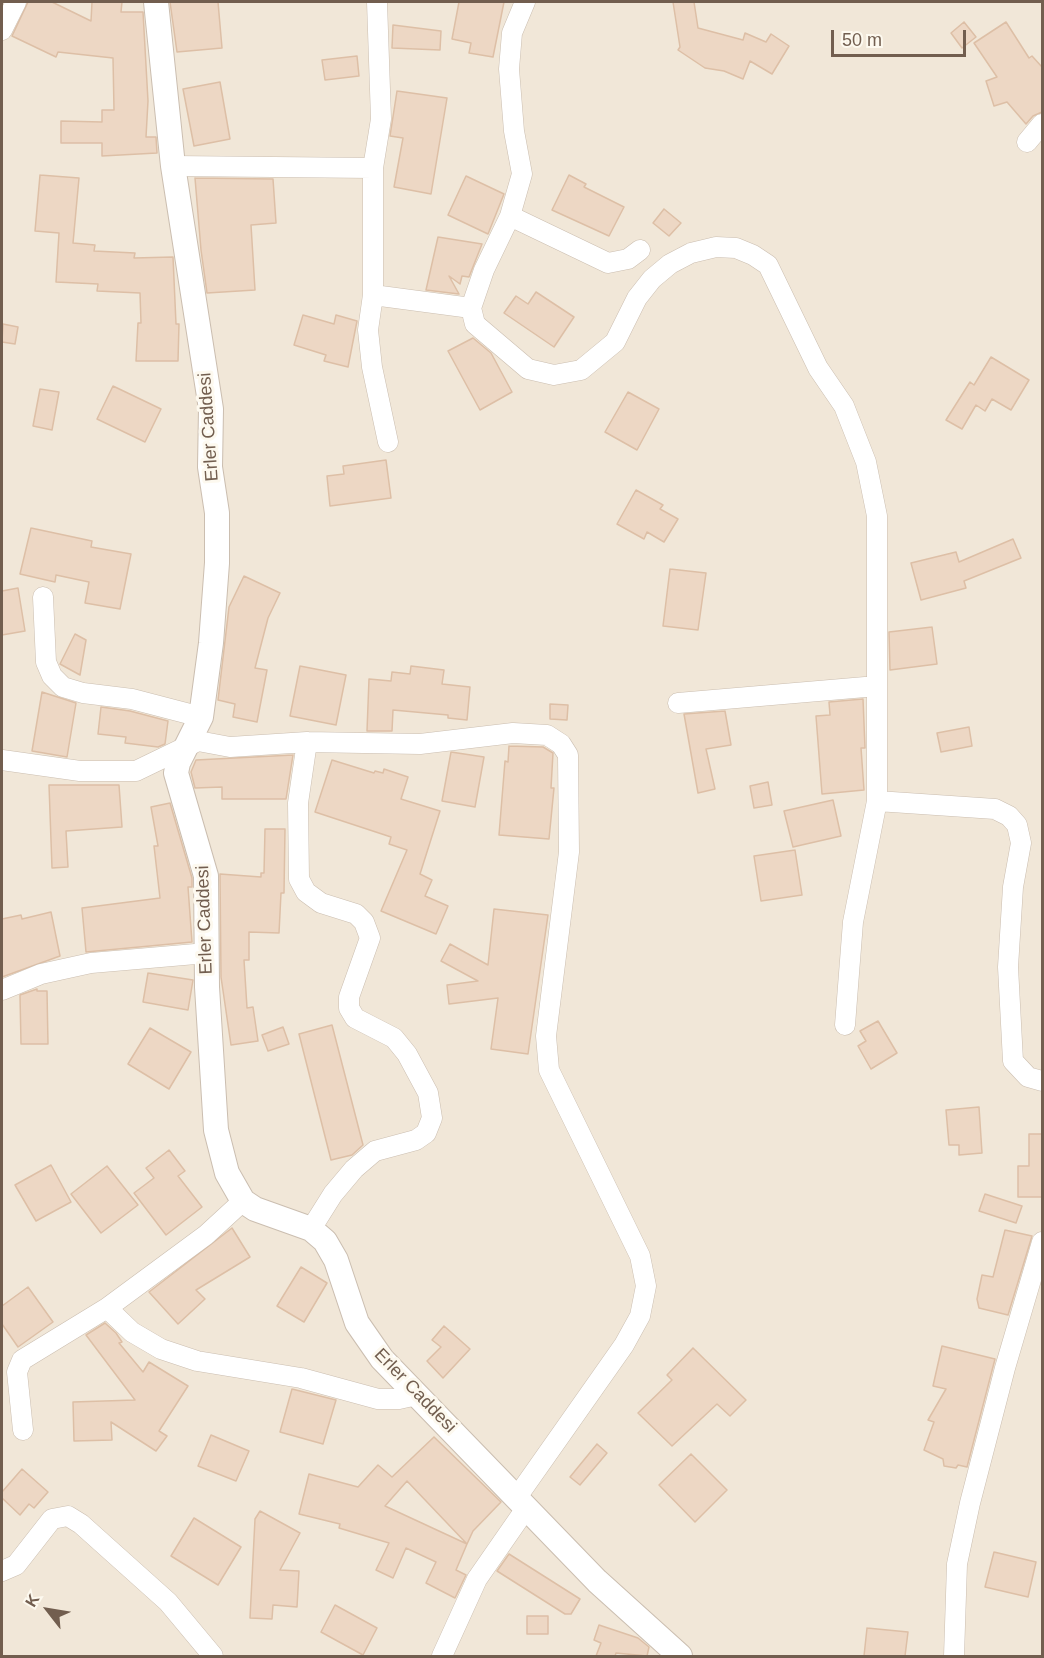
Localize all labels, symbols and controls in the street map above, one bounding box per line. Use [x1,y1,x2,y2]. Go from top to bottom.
scale bar [834,18,969,56]
text: 50 m [842,30,882,50]
street label: Erler Caddesi [194,372,224,482]
street label: Erler Caddesi [192,865,218,975]
street label: Erler Caddesi [369,1344,461,1438]
north arrow [18,1580,78,1640]
text: K [22,1591,42,1610]

